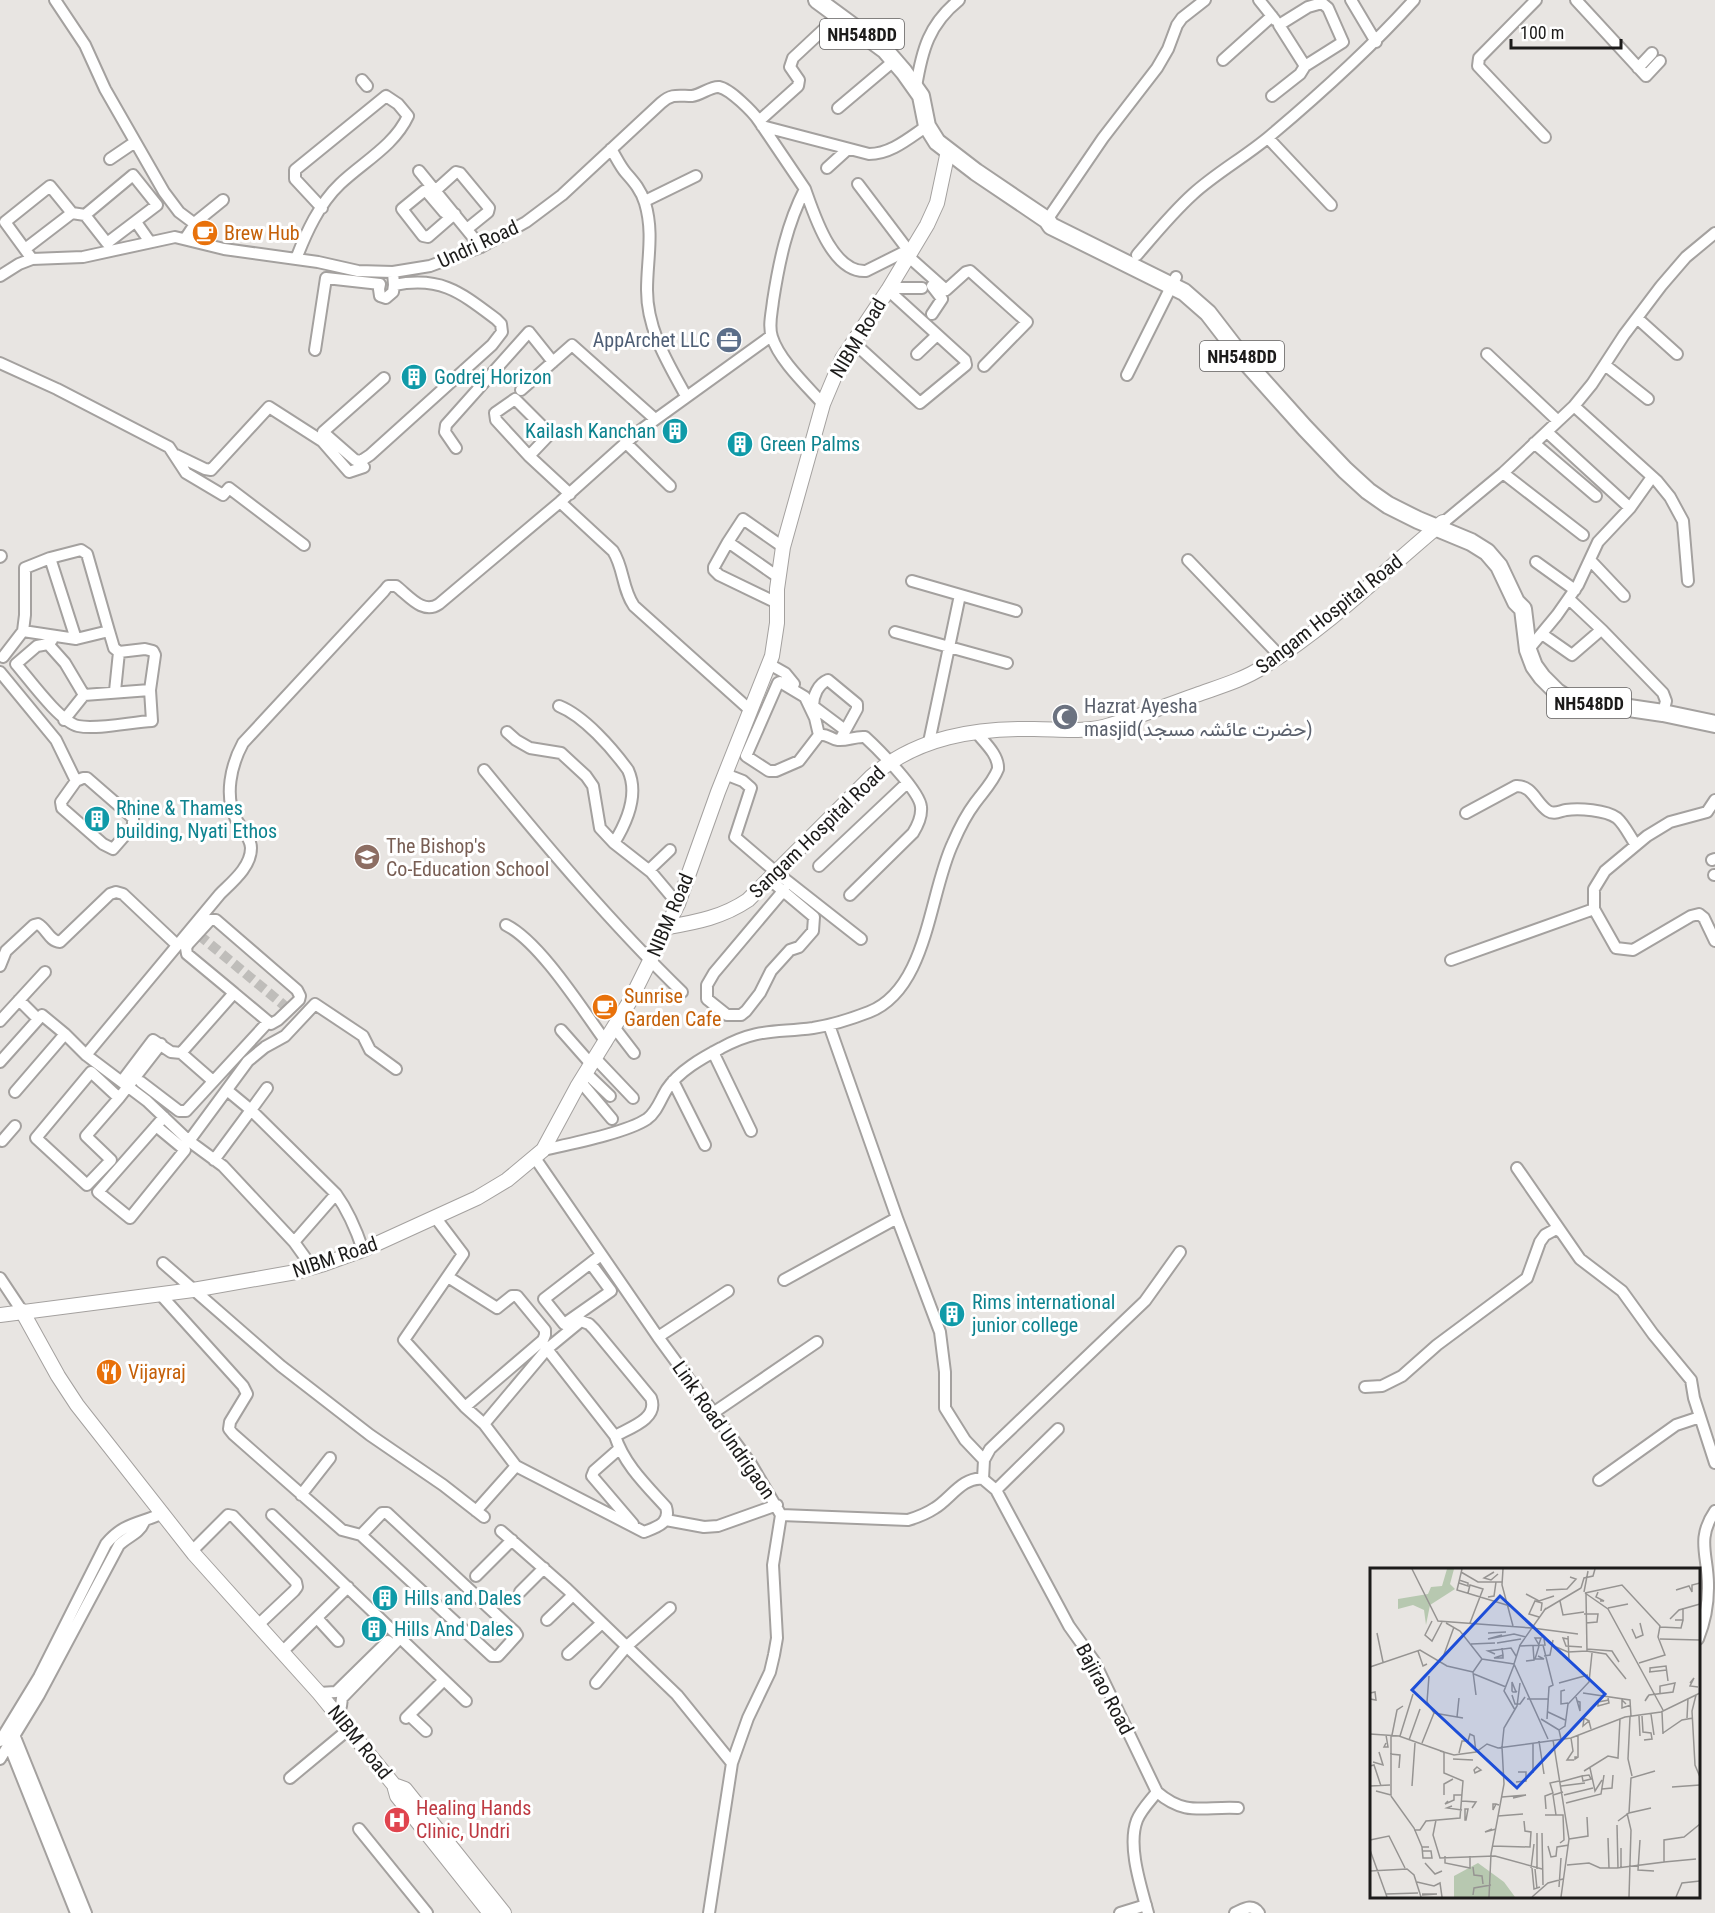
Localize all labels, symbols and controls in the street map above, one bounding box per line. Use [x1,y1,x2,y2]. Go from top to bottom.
scale bar [1511,12,1620,50]
road number: NH548DD [820,19,904,49]
text: 100 m [1520,22,1564,43]
street label: Undri Road [434,215,522,273]
cafe icon: Brew Hub [190,218,220,248]
place label: Brew Hub [224,221,300,245]
street label: NIBM Road [825,294,891,382]
office icon: AppArchet LLC [714,325,744,355]
place label: AppArchet LLC [593,328,710,352]
road number: NH548DD [1200,341,1284,371]
building icon: Godrej Horizon [399,362,429,392]
place label: Godrej Horizon [434,365,552,389]
building icon: Kailash Kanchan [660,416,690,446]
place label: Kailash Kanchan [525,419,656,443]
building icon: Green Palms [725,429,755,459]
place label: Green Palms [760,432,860,456]
street label: Sangam Hospital Road [1251,549,1407,679]
road number: NH548DD [1547,688,1631,718]
place label: Hazrat Ayesha masjid(حضرت عائشہ مسجد) [1084,694,1313,742]
mosque icon: Hazrat Ayesha masjid(حضرت عائشہ مسجد) [1050,702,1080,732]
street label: Sangam Hospital Road [744,761,890,903]
place label: Rhine & Thames building, Nyati Ethos [116,796,277,843]
building icon: Rhine & Thames building, Nyati Ethos [82,804,112,834]
place label: The Bishop's Co-Education School [386,834,549,881]
school or university icon: The Bishop's Co-Education School [352,842,382,872]
street label: NIBM Road [642,870,698,960]
place label: Sunrise Garden Cafe [624,984,721,1031]
cafe icon: Sunrise Garden Cafe [590,992,620,1022]
street label: NIBM Road [289,1231,381,1283]
place label: Rims international junior college [971,1290,1115,1337]
building icon: Rims international junior college [937,1299,967,1329]
street label: Link Road Undrigaon [667,1356,781,1504]
restaurant icon: Vijayraj [94,1357,124,1387]
place label: Vijayraj [128,1360,186,1384]
inset map [1370,1568,1700,1898]
building icon: Hills and Dales [370,1583,400,1613]
place label: Hills and Dales [404,1586,522,1610]
building icon: Hills And Dales [359,1614,389,1644]
place label: Hills And Dales [394,1617,514,1641]
street label: Bajirao Road [1071,1639,1139,1739]
street label: NIBM Road [323,1700,397,1784]
place label: Healing Hands Clinic, Undri [416,1796,531,1843]
hospital icon: Healing Hands Clinic, Undri [382,1805,412,1835]

